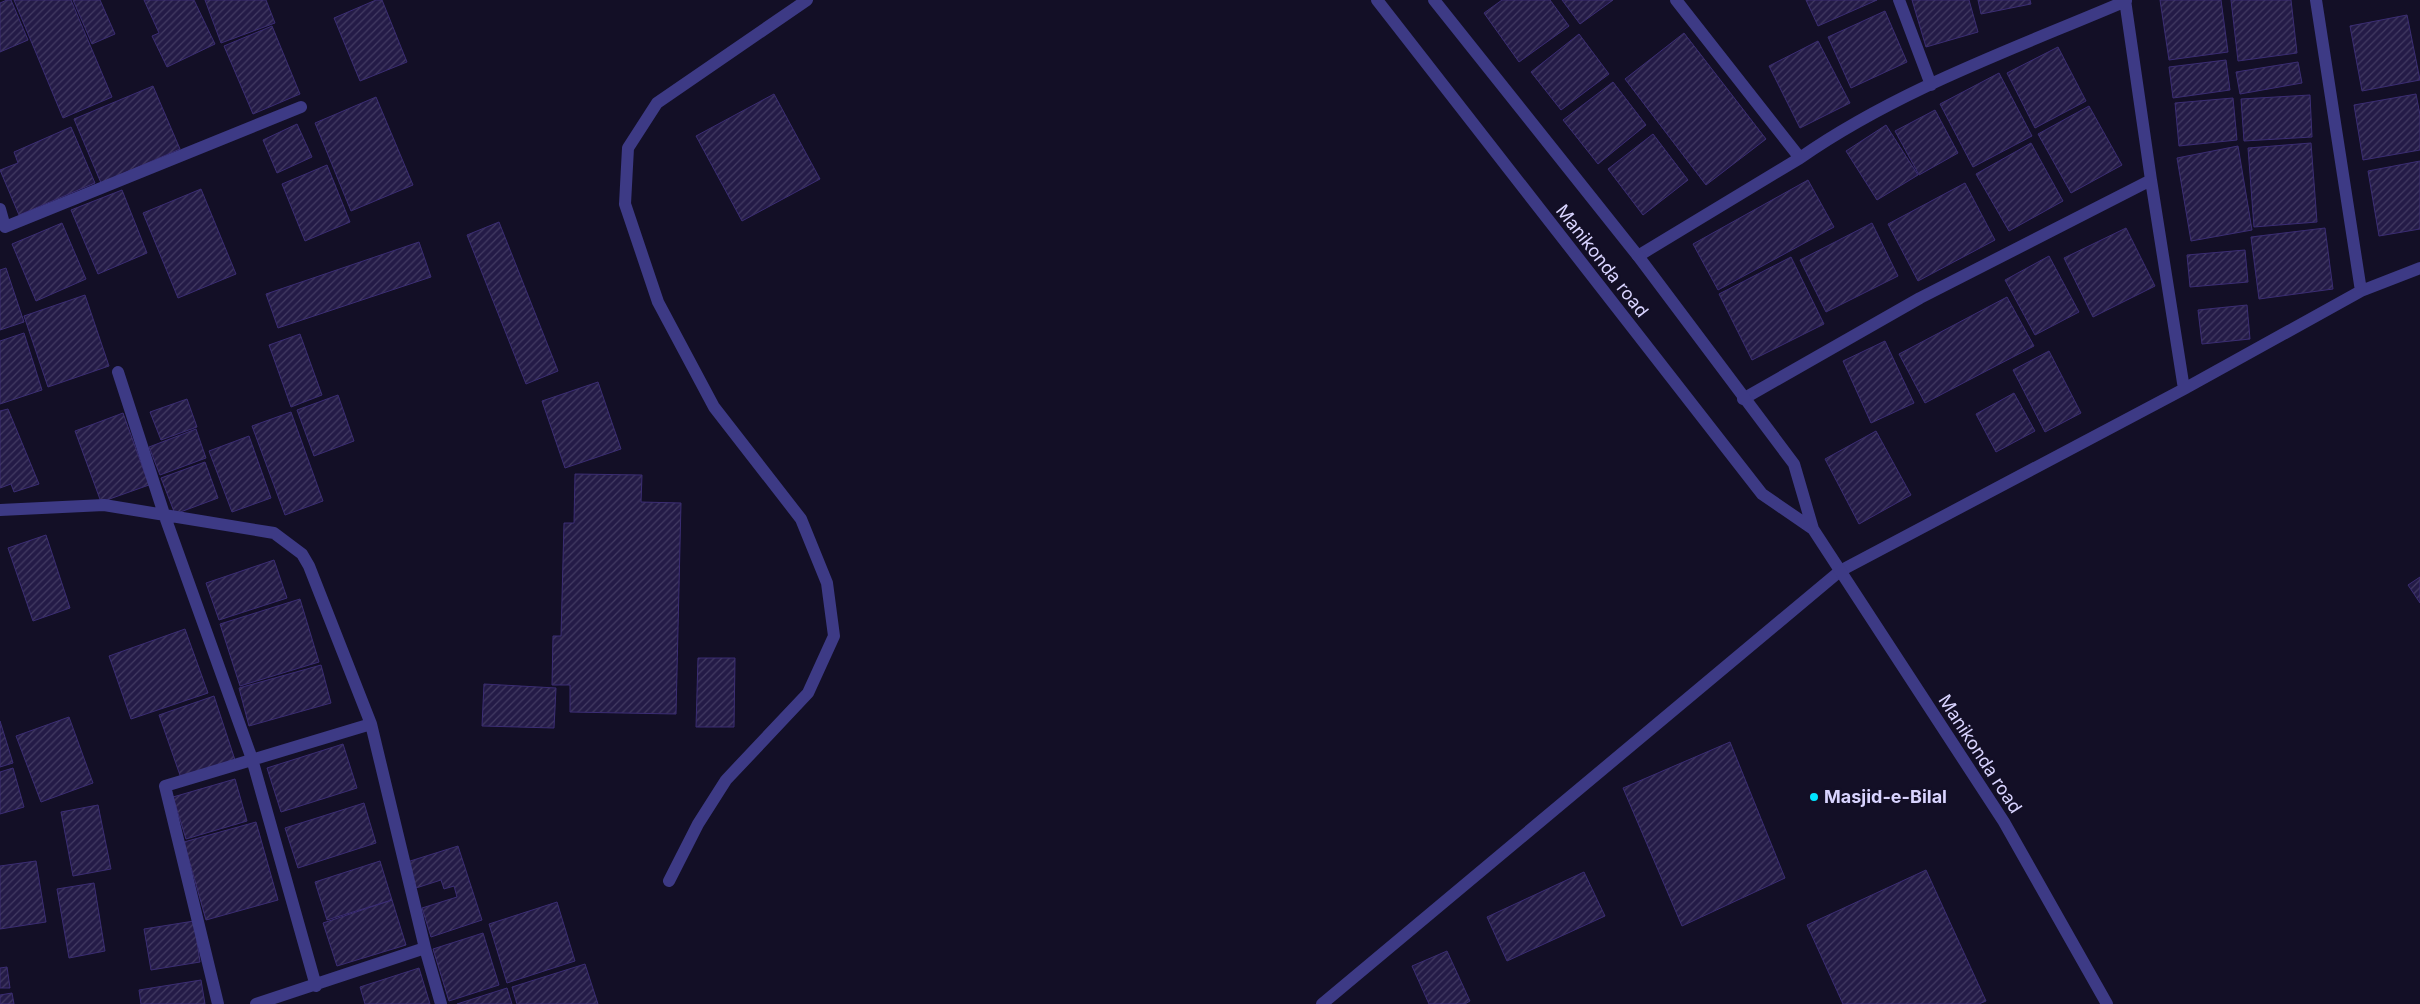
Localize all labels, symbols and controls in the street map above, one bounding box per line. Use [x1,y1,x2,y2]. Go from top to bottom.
street label: Manikonda road [1552,200,1653,321]
street label: Manikonda road [1934,691,2027,817]
place label: Masjid-e-Bilal [1824,786,1947,807]
marker: Masjid-e-Bilal [1808,791,1820,803]

